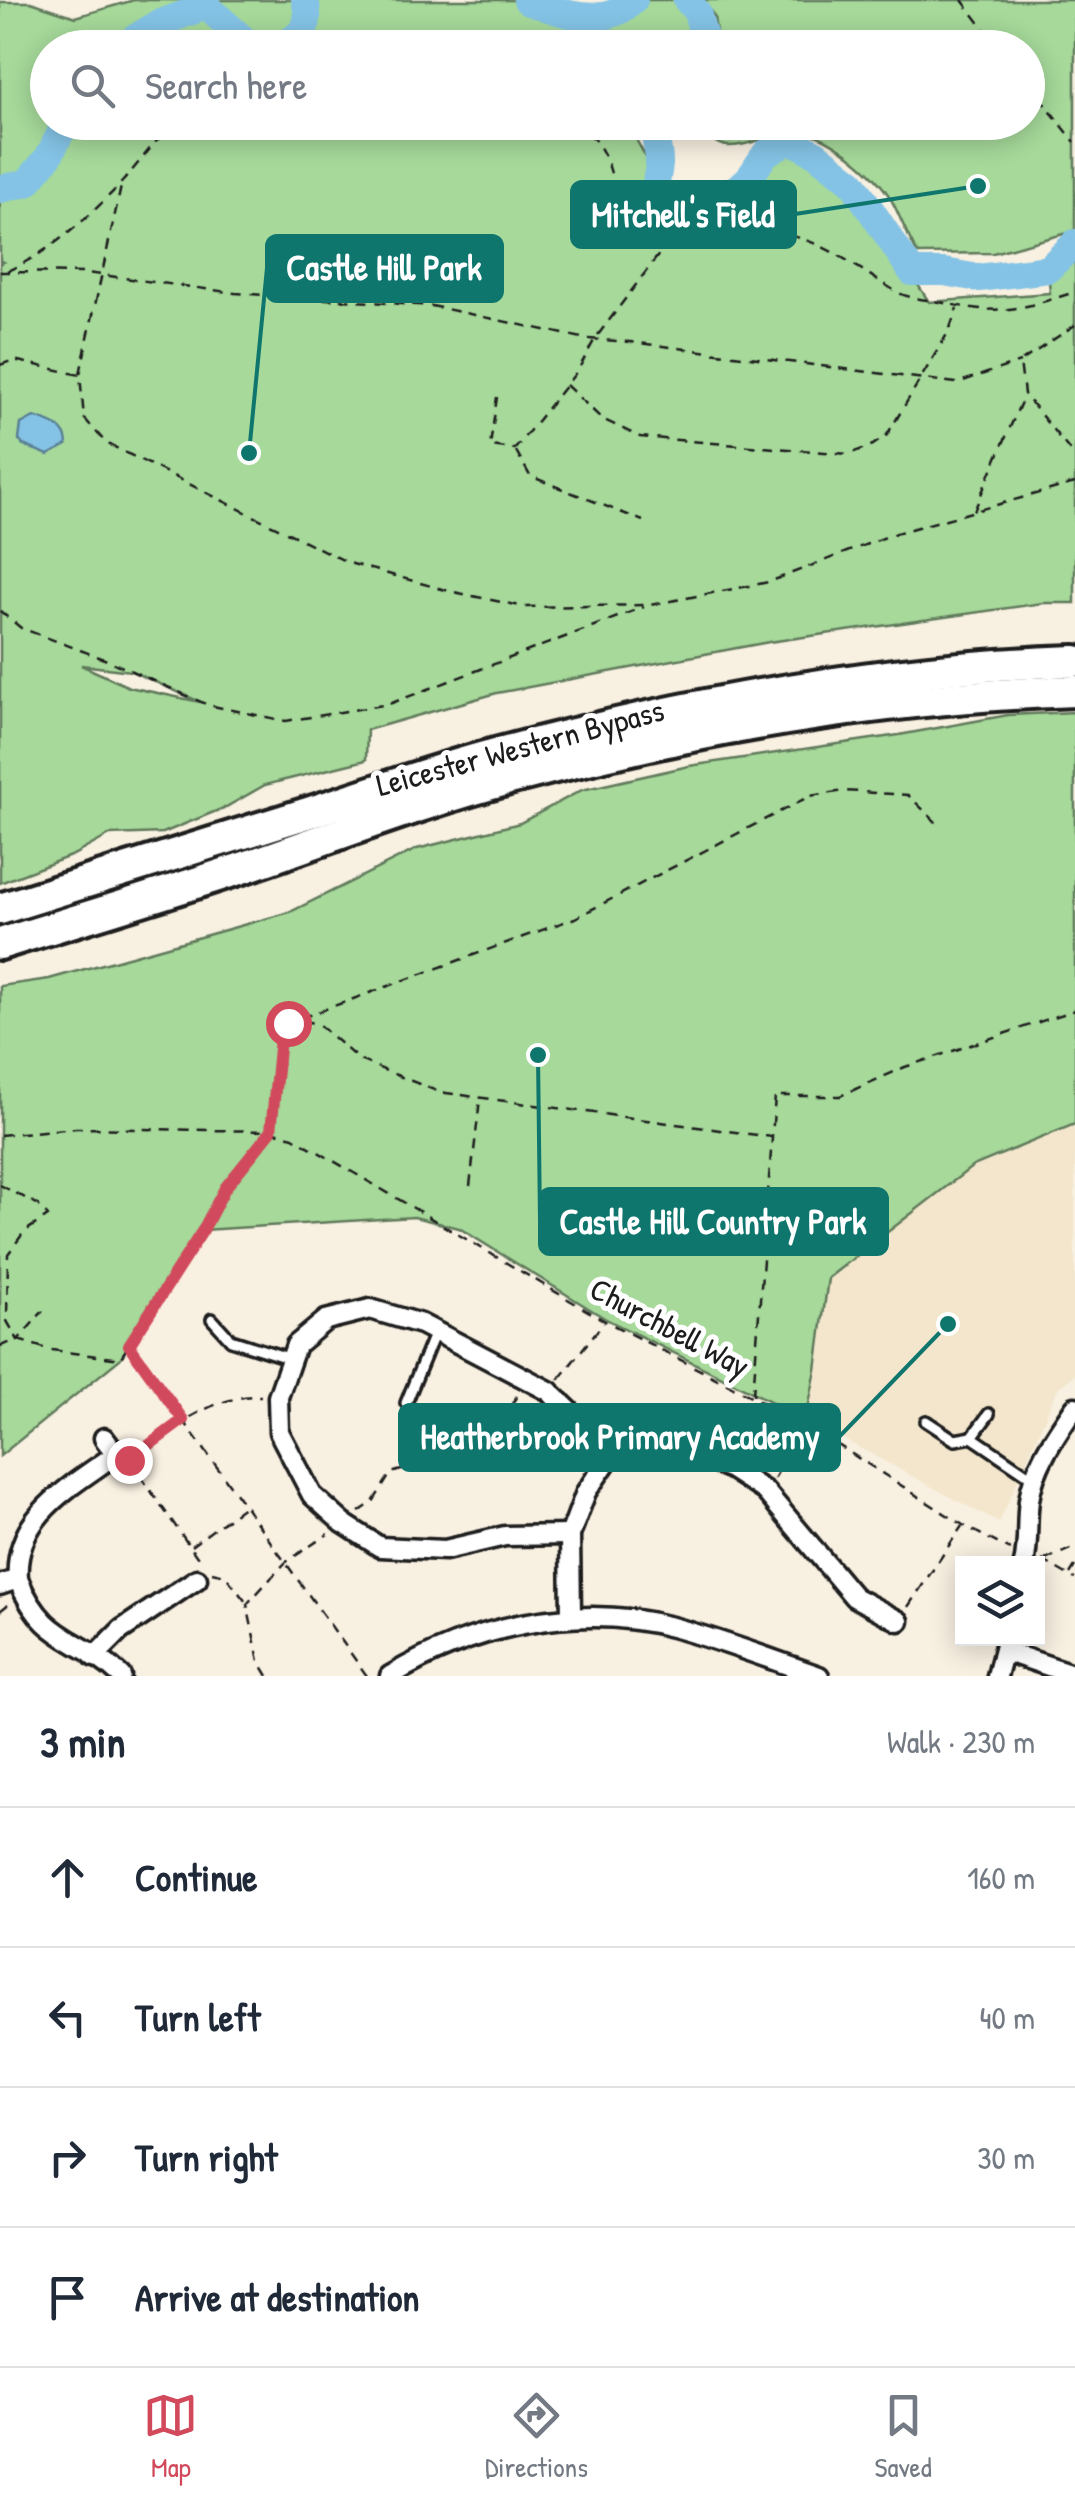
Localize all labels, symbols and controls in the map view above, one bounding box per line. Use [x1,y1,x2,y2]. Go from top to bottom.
search box [30,30,1045,140]
icon: search [65,58,120,113]
text: Search here [145,59,307,111]
callout: Mitchell's Field [572,182,795,247]
text: Mitchell's Field [591,191,775,238]
callout: Castle Hill Park [267,236,502,301]
text: Castle Hill Park [286,244,482,291]
street label: Leicester Western Bypass [371,688,669,806]
route start [266,1001,312,1047]
callout: Castle Hill Country Park [540,1189,887,1254]
text: Castle Hill Country Park [559,1198,867,1246]
street label: Churchbell Way [583,1267,757,1387]
callout: Heatherbrook Primary Academy [400,1405,839,1470]
text: Heatherbrook Primary Academy [420,1413,820,1461]
route end [107,1438,153,1484]
map controls [955,1556,1045,1646]
button: layers [955,1556,1045,1646]
text: 3 min [40,1713,125,1770]
text: Walk · 230 m [887,1720,1035,1763]
icon: ahead [40,1850,95,1905]
text: Continue [135,1851,257,1903]
text: 160 m [967,1856,1035,1899]
icon: left [40,1990,95,2045]
text: Turn left [135,1991,260,2043]
text: 40 m [980,1996,1035,2039]
icon: right [40,2130,95,2185]
text: Turn right [135,2131,278,2183]
text: 30 m [977,2136,1035,2179]
icon: arrive [40,2270,95,2325]
text: Arrive at destination [135,2271,419,2323]
tab: Map [143,2388,198,2486]
tab: Directions [485,2388,588,2486]
tab: Saved [875,2388,932,2486]

